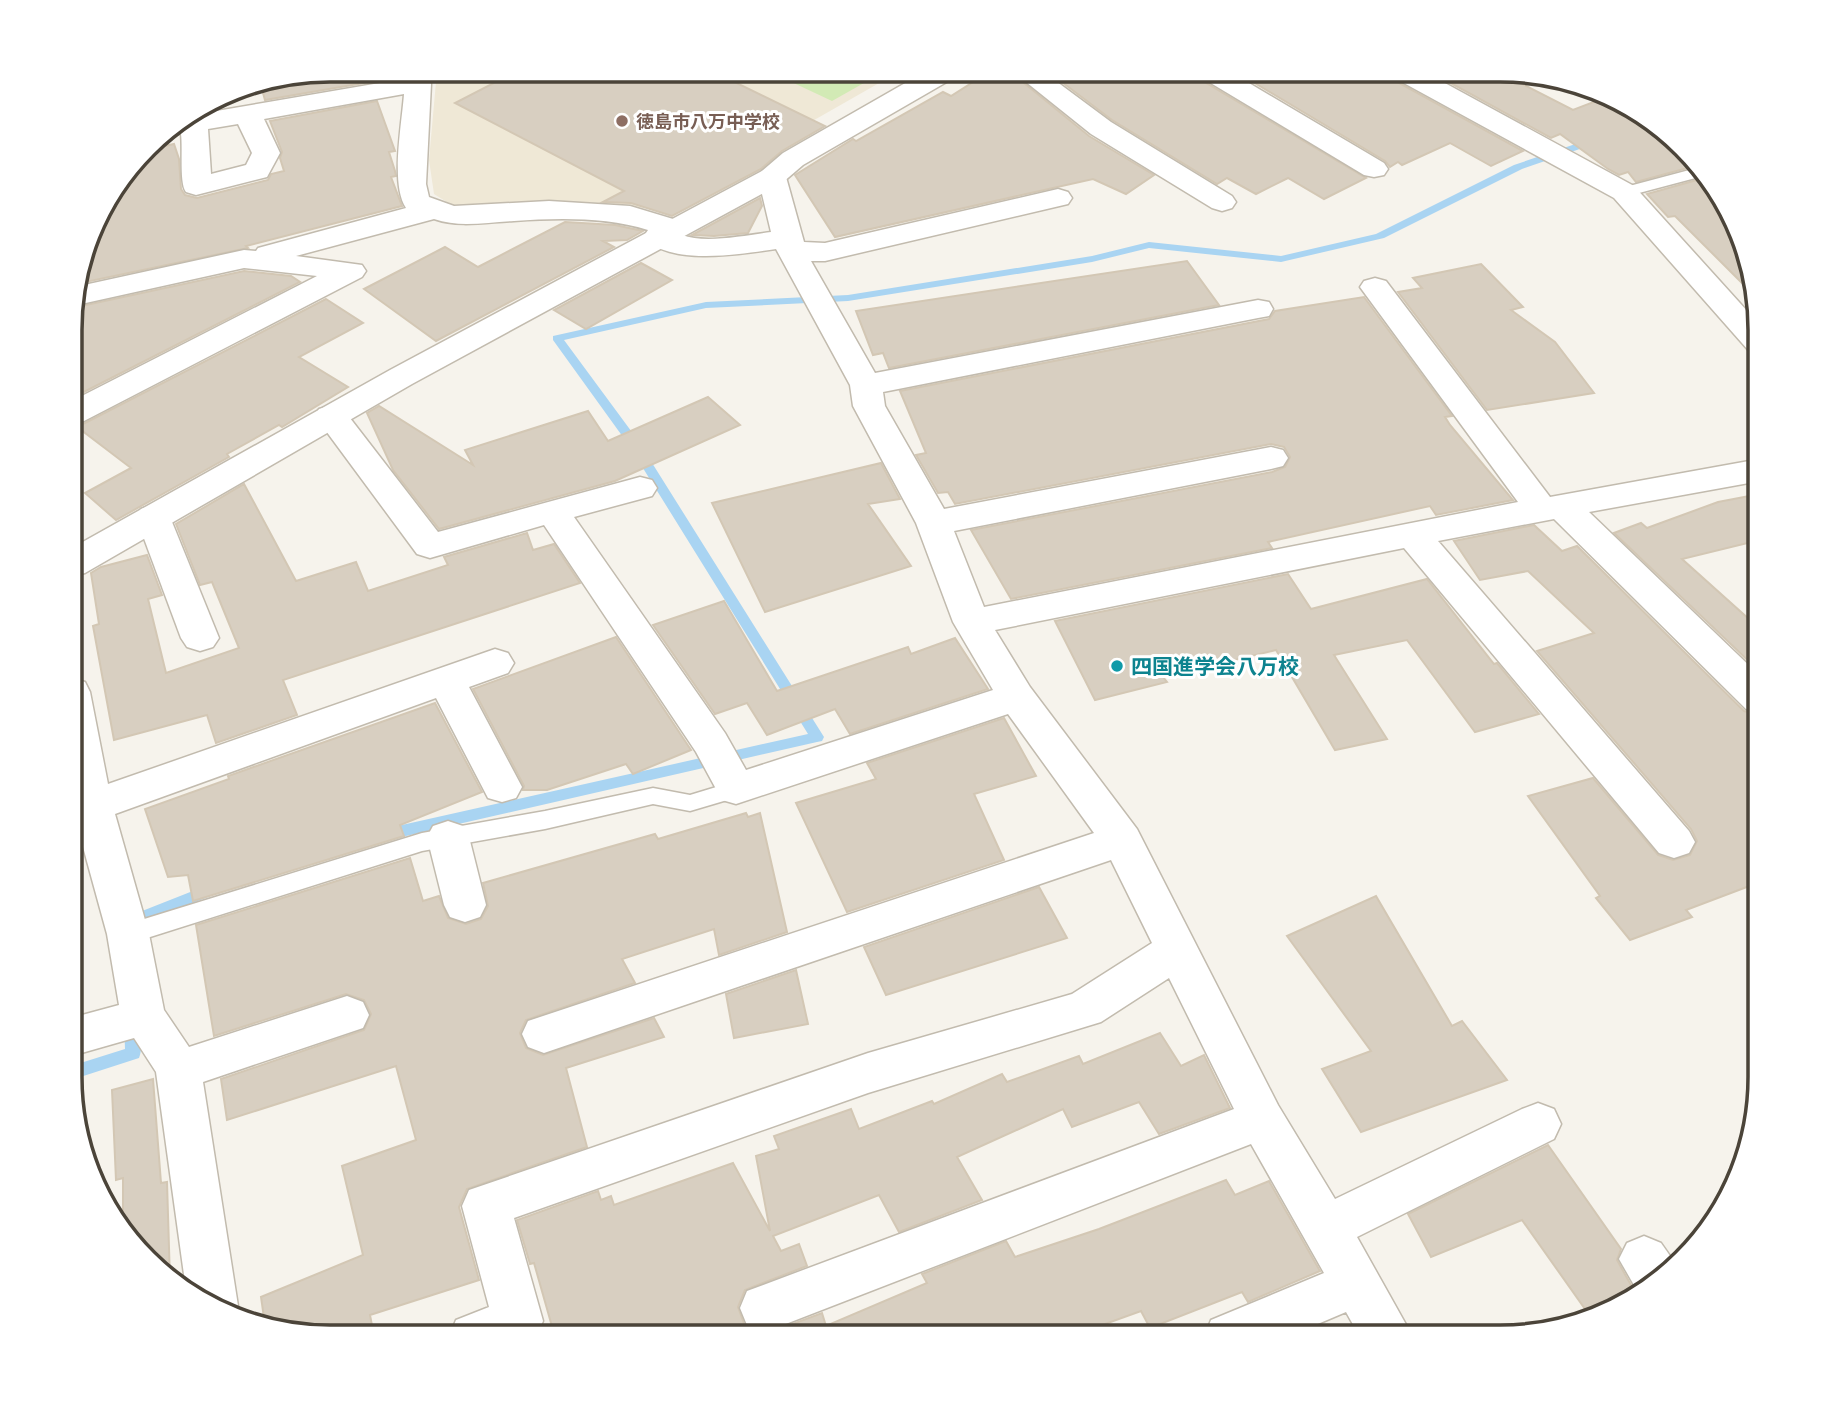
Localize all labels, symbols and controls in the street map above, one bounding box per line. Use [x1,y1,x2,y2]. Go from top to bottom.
place label: 徳島市八万中学校 [636,111,780,132]
marker: 徳島市八万中学校 [614,113,630,129]
place label: 四国進学会八万校 [1131,654,1299,678]
marker: 四国進学会八万校 [1109,658,1125,674]

